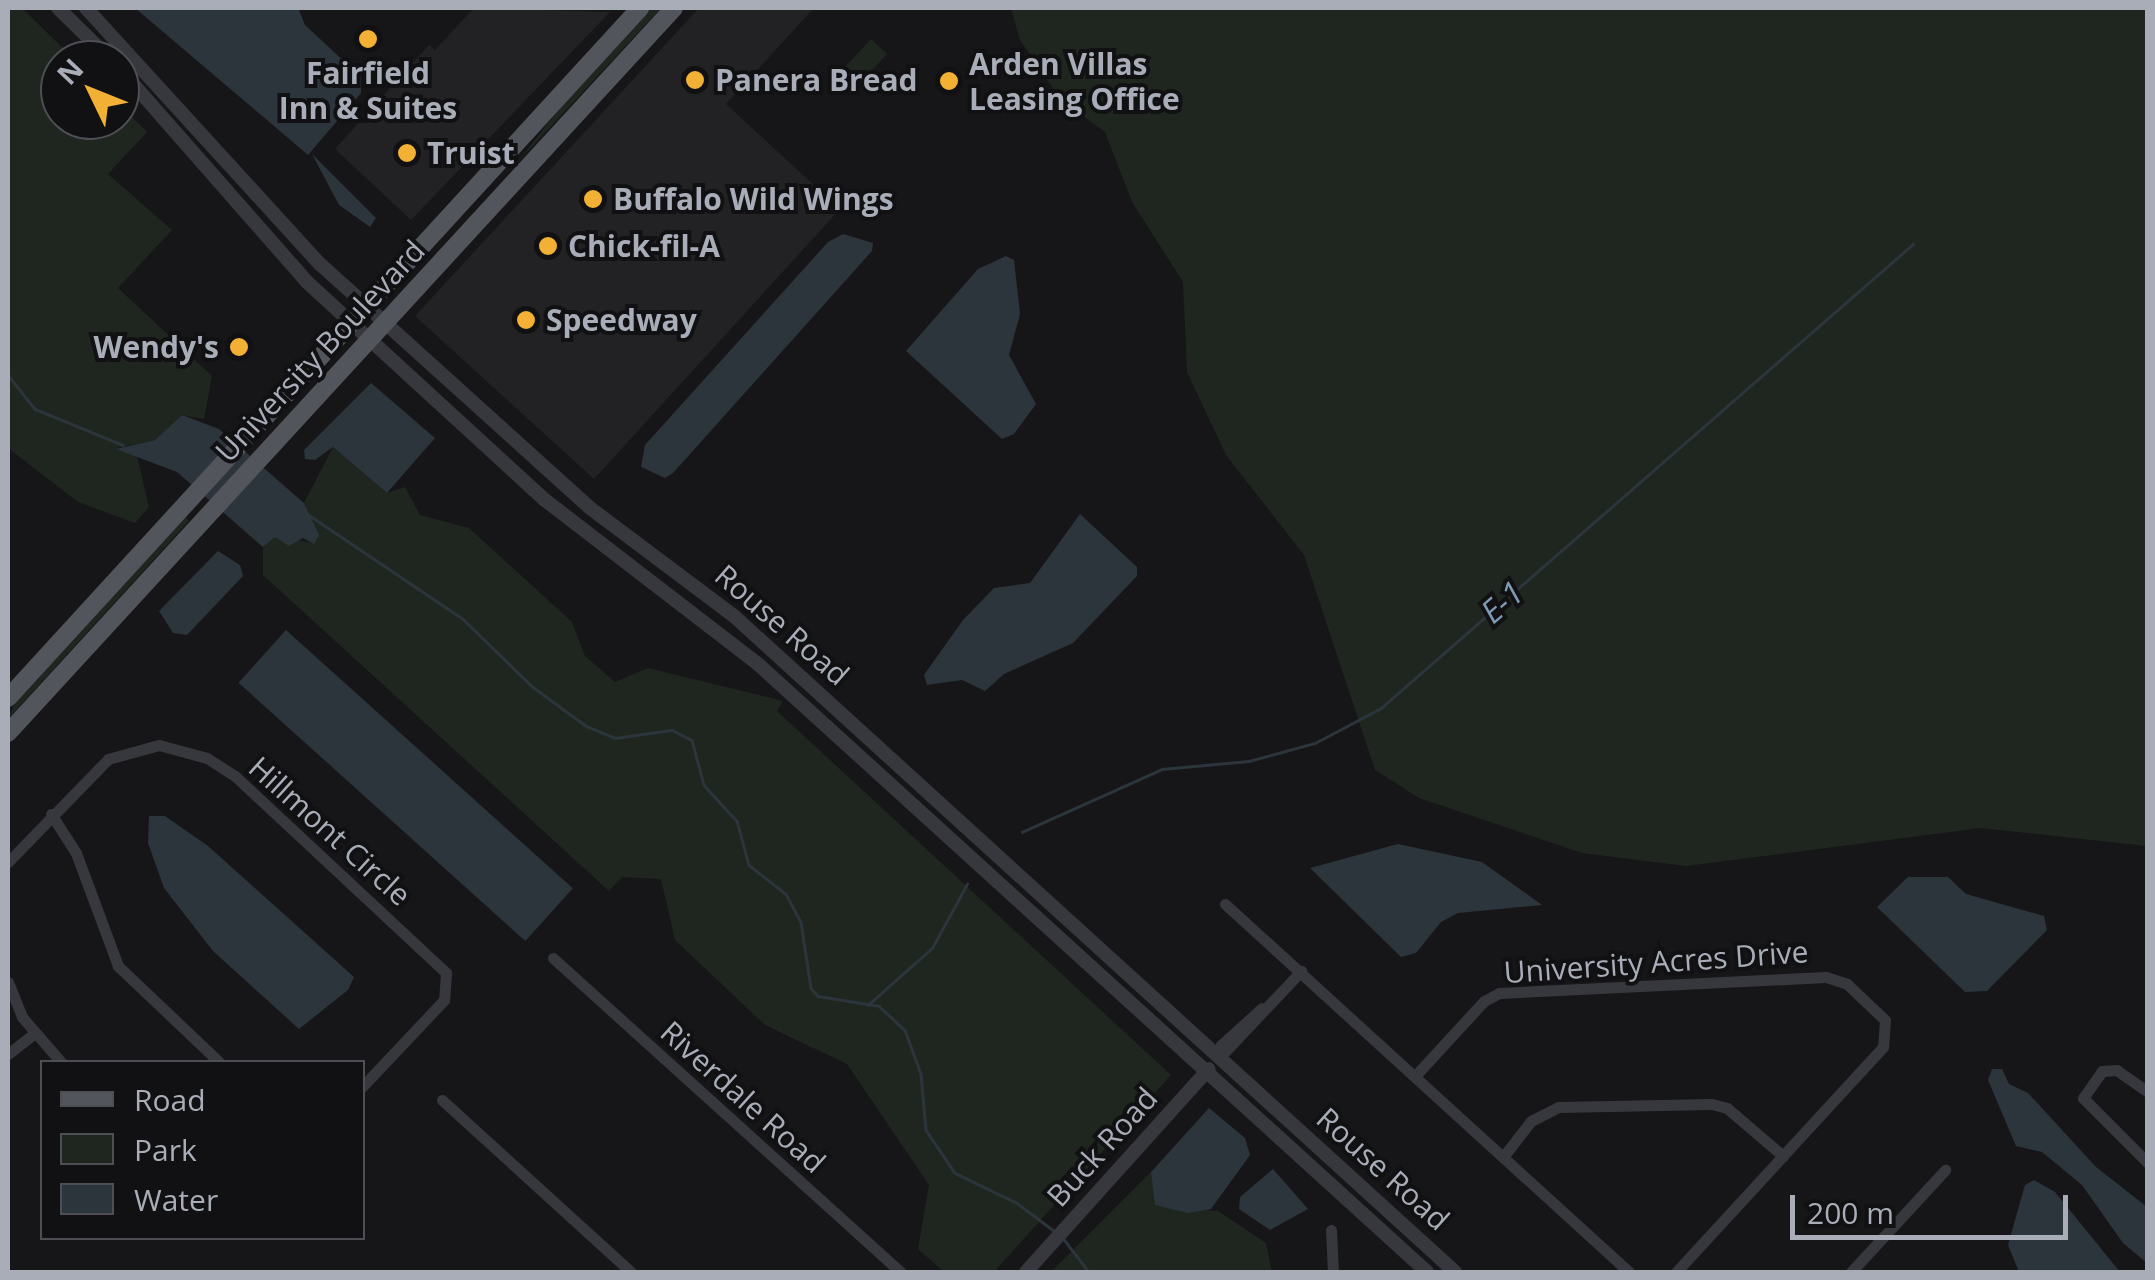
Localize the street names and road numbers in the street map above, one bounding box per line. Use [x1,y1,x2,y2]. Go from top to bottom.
street label: University Boulevard [208,233,432,469]
street label: Rouse Road [708,557,856,693]
street label: Hillmont Circle [242,749,418,913]
street label: University Acres Drive [1502,933,1810,991]
street label: Riverdale Road [653,1014,833,1180]
street label: Buck Road [1039,1080,1165,1214]
street label: Rouse Road [1309,1100,1457,1238]

